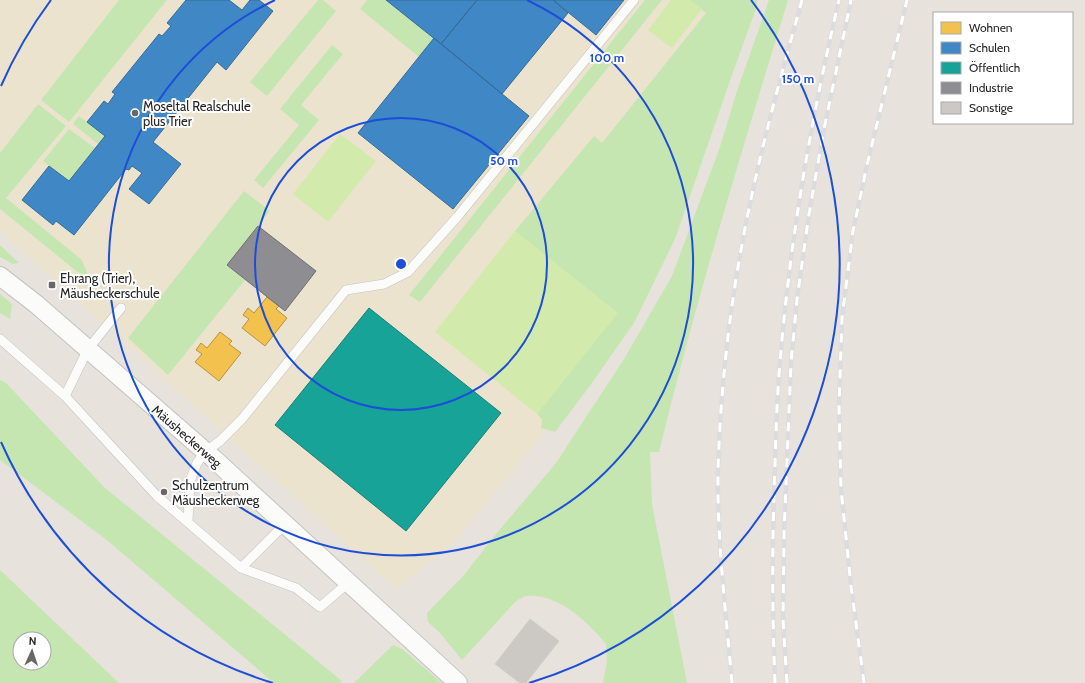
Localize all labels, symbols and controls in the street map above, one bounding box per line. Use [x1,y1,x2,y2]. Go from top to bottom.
legend [933,12,1073,124]
text: Wohnen [969,20,1013,35]
text: Schulen [969,40,1010,55]
text: 100 m [590,50,624,65]
text: Öffentlich [969,60,1020,75]
text: 150 m [782,71,814,86]
text: Industrie [969,80,1013,95]
place label: Moseltal Realschule plus Trier [143,98,251,129]
text: Sonstige [969,100,1013,115]
marker: Moseltal Realschule plus Trier [130,108,140,118]
text: 50 m [490,153,518,168]
centre of rings [394,257,408,271]
place label: Ehrang (Trier), Mäusheckerschule [60,270,160,301]
marker: Ehrang (Trier), Mäusheckerschule [47,280,57,290]
street label: Mäusheckerweg [149,401,226,471]
place label: Schulzentrum Mäusheckerweg [172,477,260,508]
marker: Schulzentrum Mäusheckerweg [159,487,169,497]
north arrow [12,631,52,671]
text: N [28,634,37,648]

